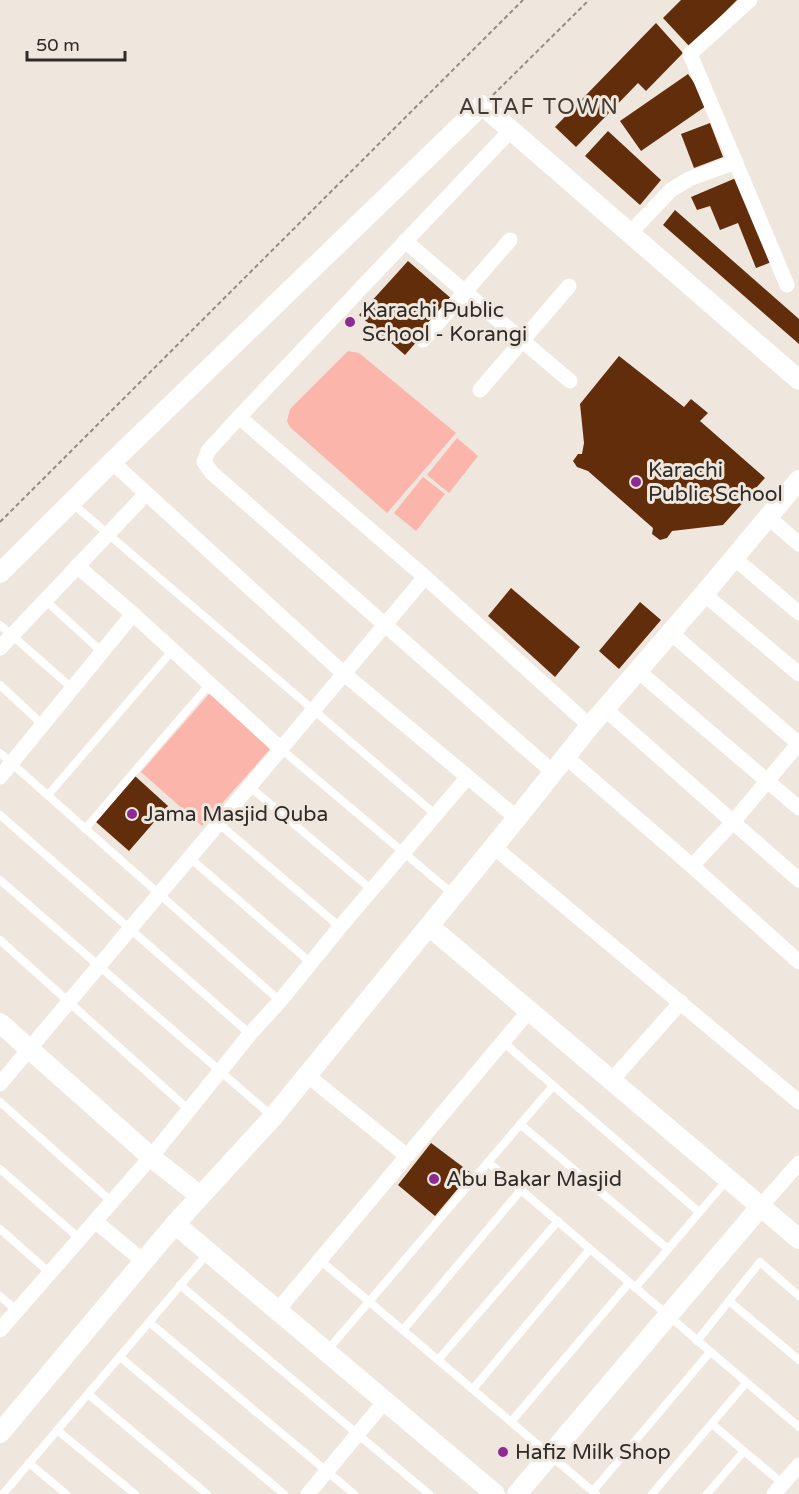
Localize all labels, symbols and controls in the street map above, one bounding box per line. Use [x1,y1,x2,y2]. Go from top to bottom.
scale bar [27,24,124,62]
text: 50 m [36,34,80,56]
district label: ALTAF TOWN [459,94,619,120]
place label: Karachi Public School - Korangi [362,298,527,347]
marker: Karachi Public School - Korangi [343,315,357,329]
place label: Karachi Public School [648,458,783,507]
marker: Karachi Public School [629,475,643,489]
place label: Jama Masjid Quba [144,802,328,827]
marker: Jama Masjid Quba [125,807,139,821]
place label: Abu Bakar Masjid [446,1167,622,1192]
marker: Abu Bakar Masjid [427,1172,441,1186]
place label: Hafiz Milk Shop [515,1440,671,1465]
marker: Hafiz Milk Shop [496,1445,510,1459]

